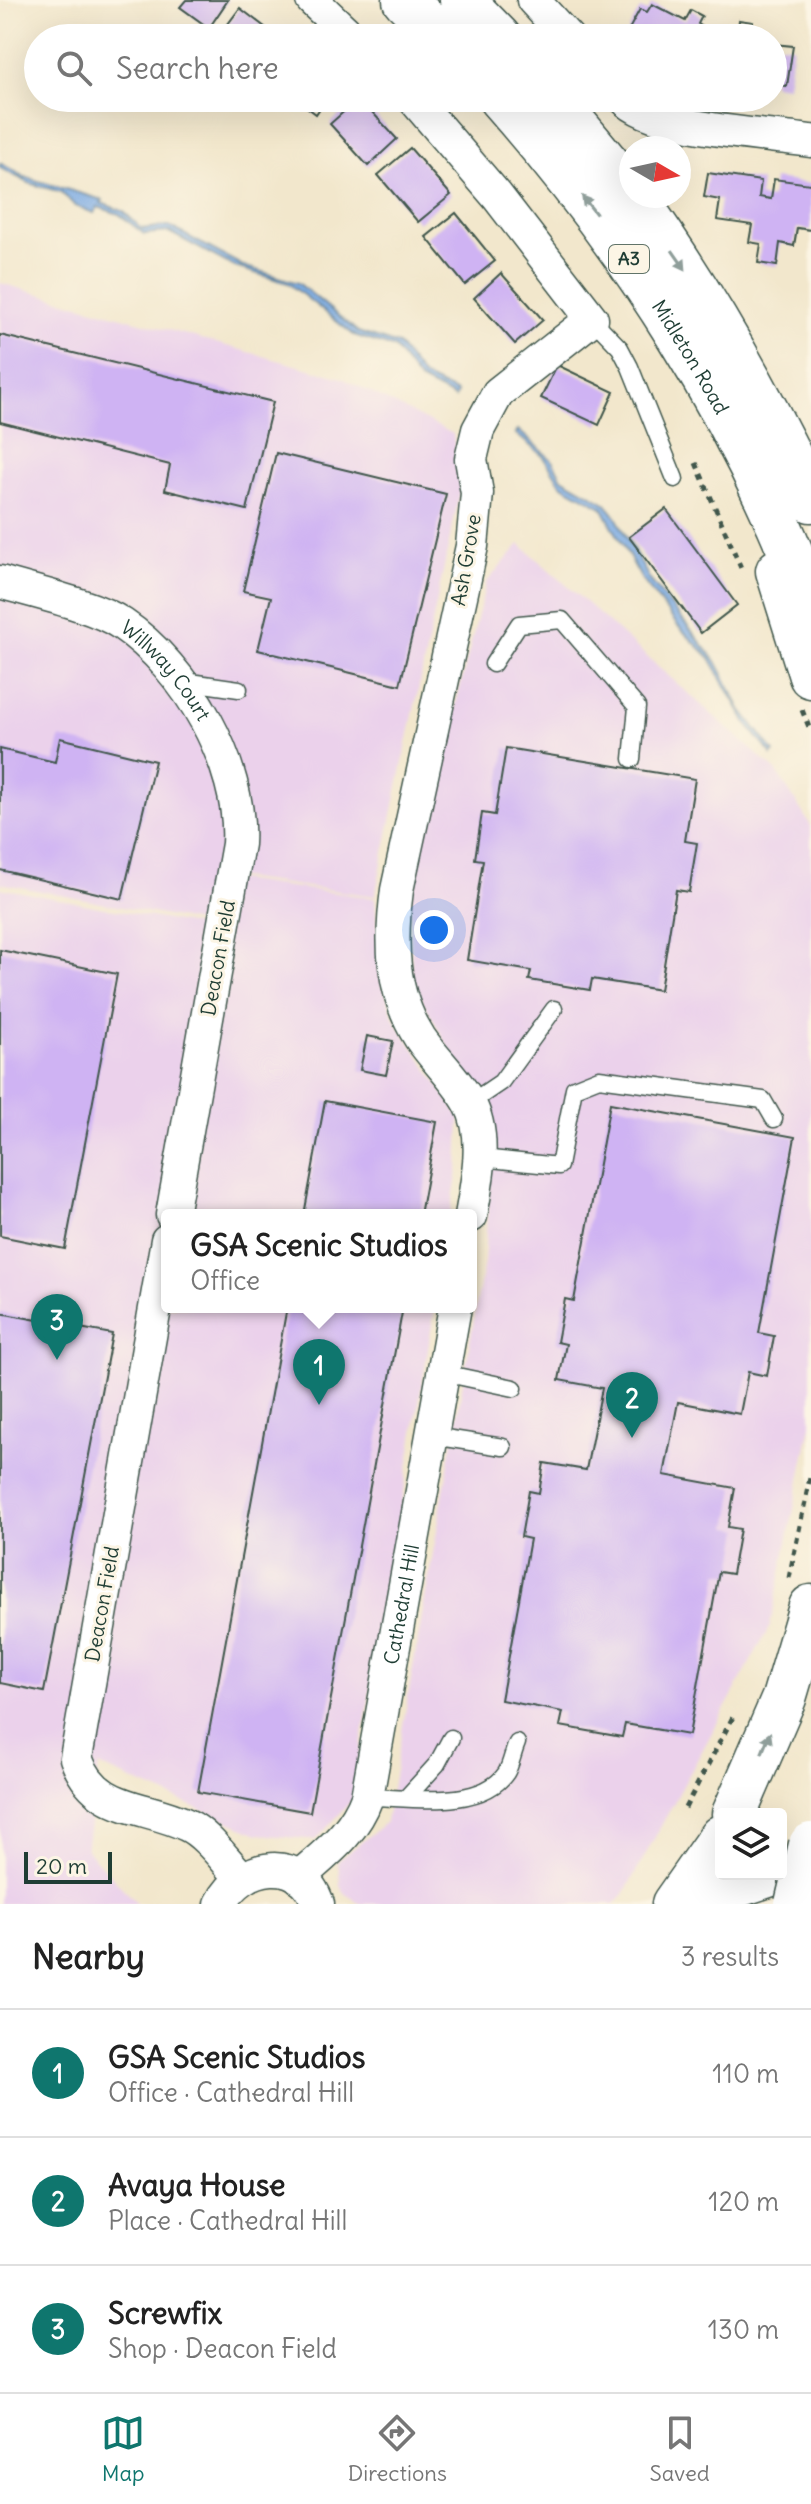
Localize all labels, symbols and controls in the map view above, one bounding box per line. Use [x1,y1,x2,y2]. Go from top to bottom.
search box [24,24,787,112]
icon: search [52,46,96,90]
text: Search here [116,49,279,87]
north arrow [619,136,691,208]
one-way arrow [581,195,597,215]
road number: A3 [609,245,649,273]
one-way arrow [671,249,686,270]
street label: Midleton Road [647,295,735,418]
street label: Ash Grove [445,512,486,608]
street label: Willway Court [116,614,217,725]
street label: Deacon Field [195,898,240,1018]
your location [414,910,454,950]
popup [161,1209,477,1313]
text: GSA Scenic Studios [190,1226,448,1264]
text: Office [190,1264,260,1297]
pin: 3 [31,1294,83,1360]
pin: 1 [293,1339,345,1405]
pin: 2 [606,1372,658,1438]
street label: Cathedral Hill [378,1542,424,1666]
street label: Deacon Field [79,1544,124,1664]
one-way arrow [759,1731,772,1755]
map controls [715,1808,787,1880]
button: layers [715,1808,787,1880]
scale bar [24,1848,112,1884]
text: 20 m [36,1852,87,1880]
text: Nearby [32,1935,145,1978]
text: 3 results [681,1940,779,1973]
text: GSA Scenic Studios [108,2038,365,2076]
text: 1 [53,2057,63,2090]
text: 110 m [712,2057,779,2090]
text: Office · Cathedral Hill [108,2076,354,2109]
text: Avaya House [108,2166,286,2204]
text: 2 [51,2185,65,2218]
text: 120 m [708,2185,779,2218]
text: Place · Cathedral Hill [108,2204,347,2237]
text: Screwfix [108,2294,222,2332]
text: 3 [51,2313,65,2346]
text: 130 m [708,2313,779,2346]
text: Shop · Deacon Field [108,2332,337,2365]
tab: Map [101,2411,145,2487]
tab: Directions [348,2411,447,2487]
tab: Saved [649,2411,710,2487]

